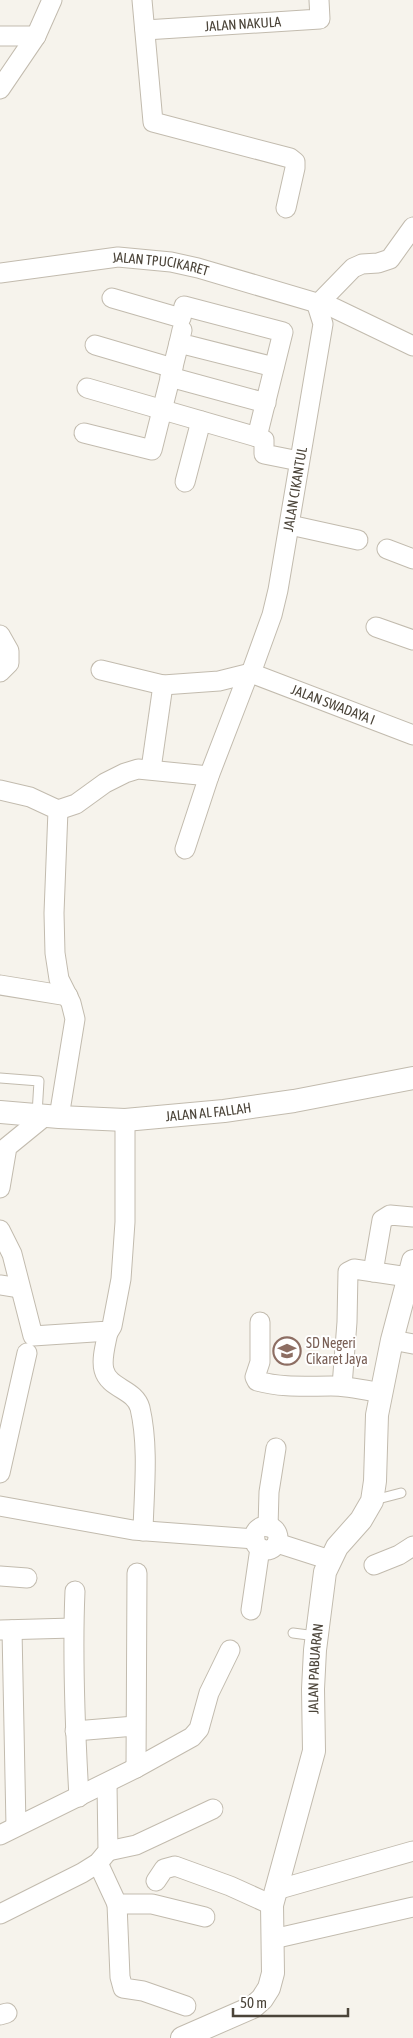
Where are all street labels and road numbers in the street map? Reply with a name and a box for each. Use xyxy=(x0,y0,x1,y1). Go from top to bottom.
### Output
street label: JALAN NAKULA xyxy=(204,13,282,34)
street label: JALAN TPUCIKARET xyxy=(111,249,211,279)
street label: JALAN CIKANTUL xyxy=(280,445,310,533)
street label: JALAN SWADAYA I xyxy=(289,681,377,728)
street label: JALAN AL FALLAH xyxy=(165,1099,252,1124)
street label: JALAN PABUARAN xyxy=(305,1622,326,1714)

